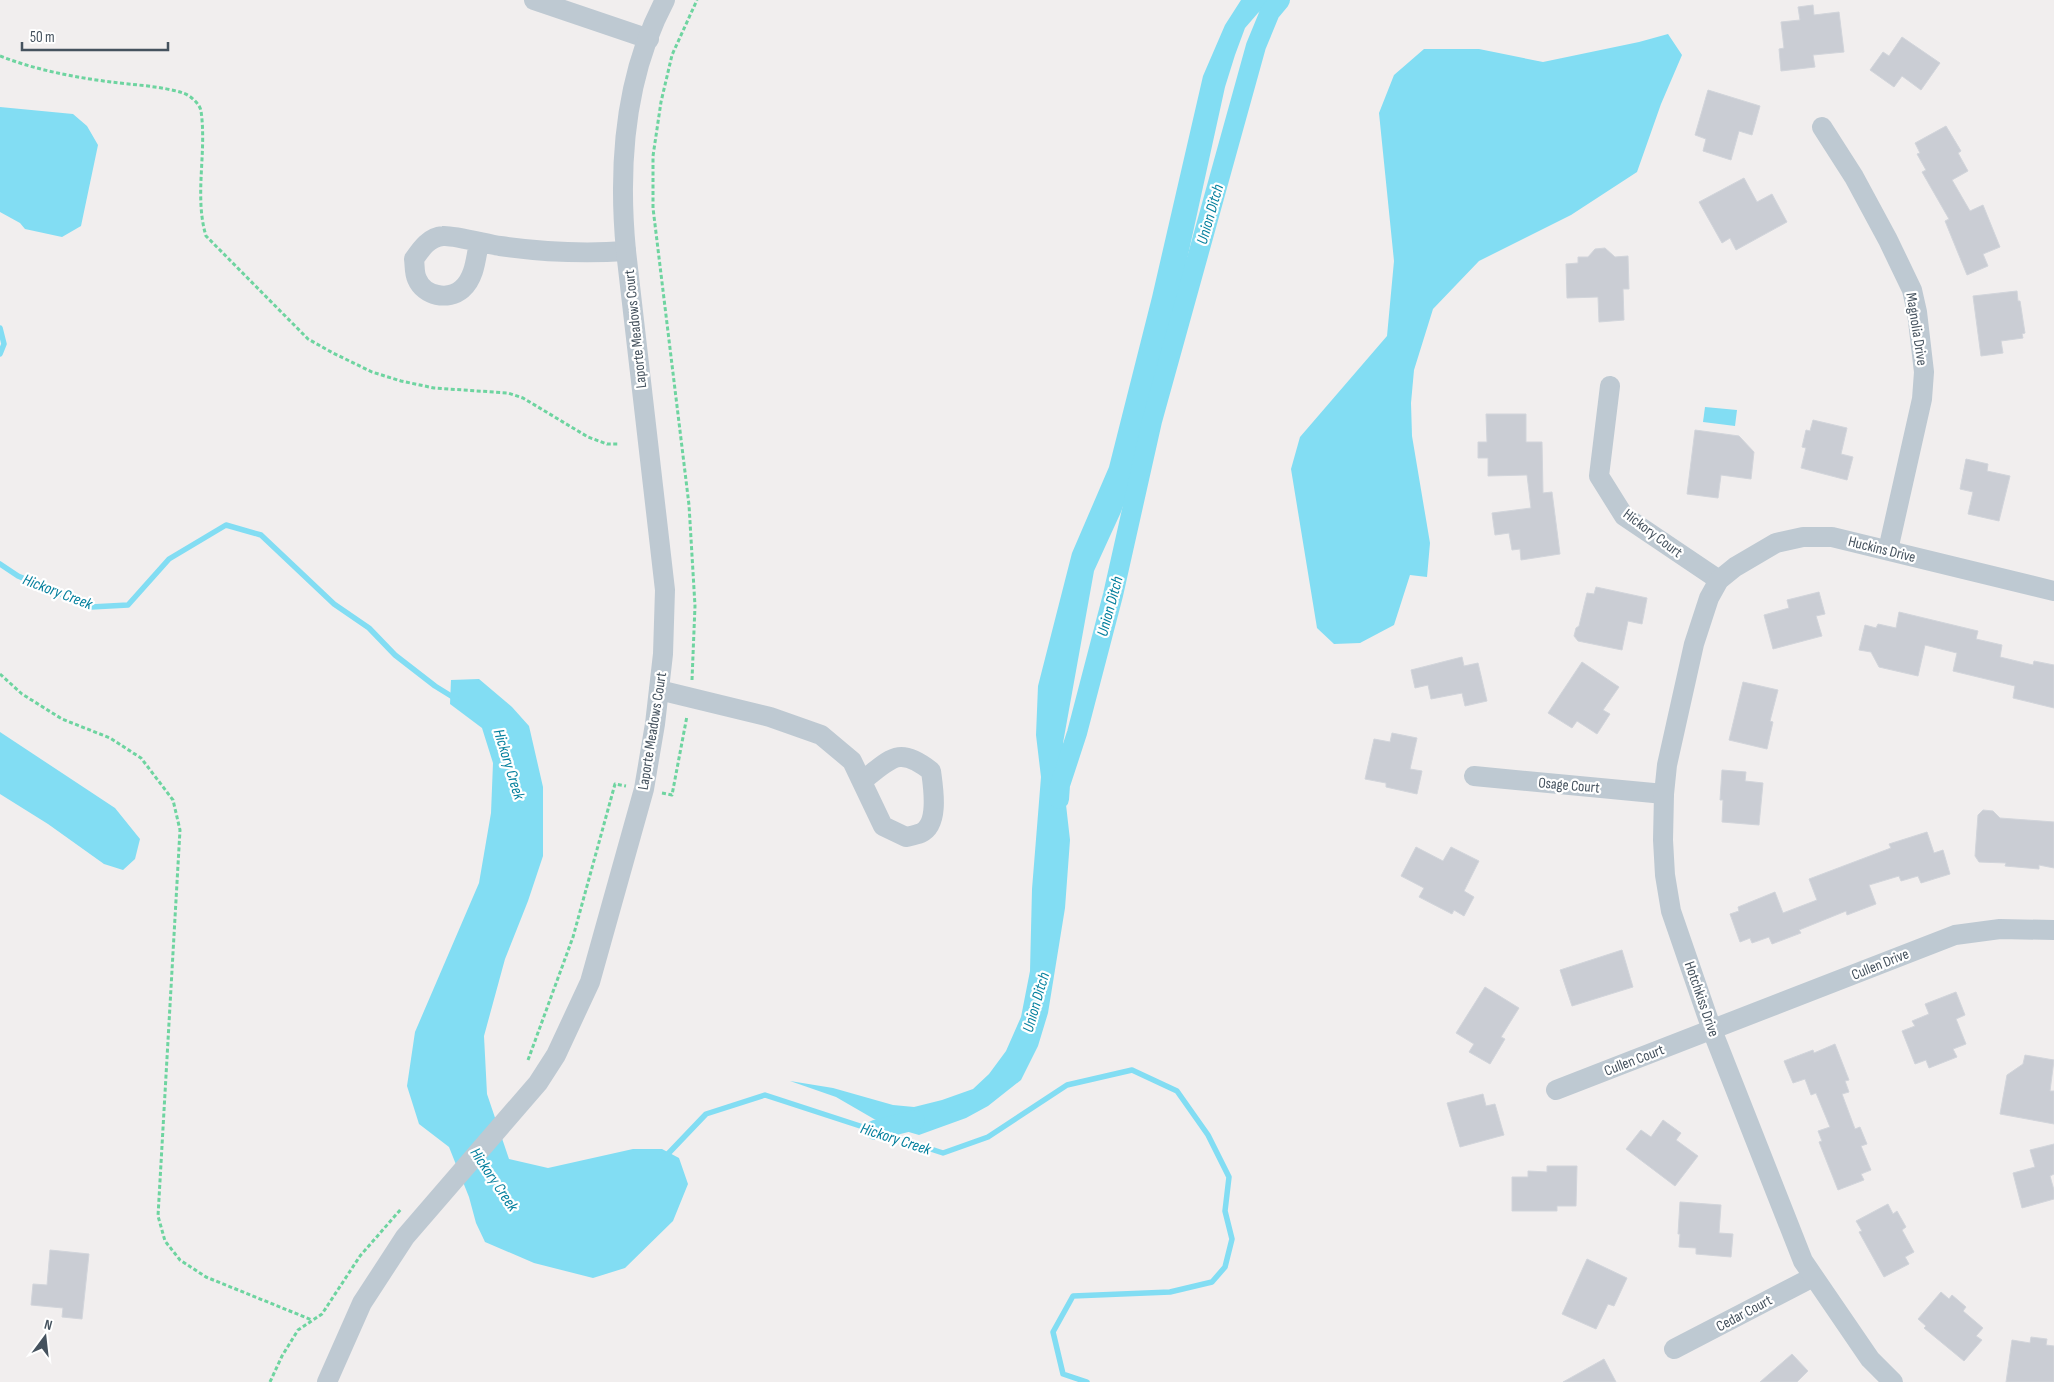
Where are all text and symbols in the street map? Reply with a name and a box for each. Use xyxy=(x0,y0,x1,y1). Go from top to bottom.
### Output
scale bar xyxy=(22,20,169,52)
text: 50 m xyxy=(30,28,55,47)
water label: Union Ditch xyxy=(1193,182,1228,247)
street label: Laporte Meadows Court xyxy=(620,268,651,389)
street label: Magnolia Drive xyxy=(1901,291,1932,367)
street label: Hickory Court xyxy=(1619,505,1686,562)
street label: Huckins Drive xyxy=(1846,532,1918,567)
water label: Hickory Creek xyxy=(20,570,96,615)
water label: Union Ditch xyxy=(1093,574,1128,638)
street label: Laporte Meadows Court xyxy=(634,670,671,791)
water label: Hickory Creek xyxy=(489,727,529,803)
street label: Osage Court xyxy=(1537,773,1601,798)
street label: Cullen Drive xyxy=(1849,944,1912,985)
street label: Hotchkiss Drive xyxy=(1680,959,1723,1039)
water label: Union Ditch xyxy=(1019,970,1054,1035)
street label: Cullen Court xyxy=(1602,1040,1667,1081)
water label: Hickory Creek xyxy=(858,1119,934,1160)
water label: Hickory Creek xyxy=(466,1144,523,1216)
street label: Cedar Court xyxy=(1713,1291,1776,1336)
north arrow xyxy=(20,1312,70,1362)
text: N xyxy=(42,1316,54,1334)

